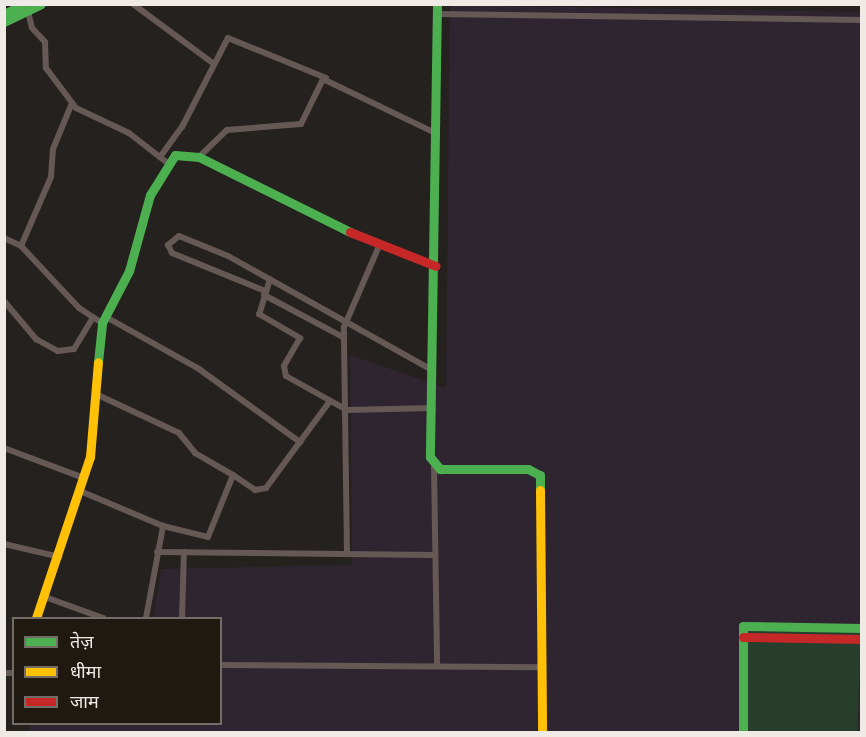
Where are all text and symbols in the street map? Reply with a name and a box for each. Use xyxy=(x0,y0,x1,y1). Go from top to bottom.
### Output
legend xyxy=(12,617,222,725)
text: तेज़ xyxy=(70,629,94,654)
text: धीमा xyxy=(70,659,101,684)
text: जाम xyxy=(70,689,99,714)

